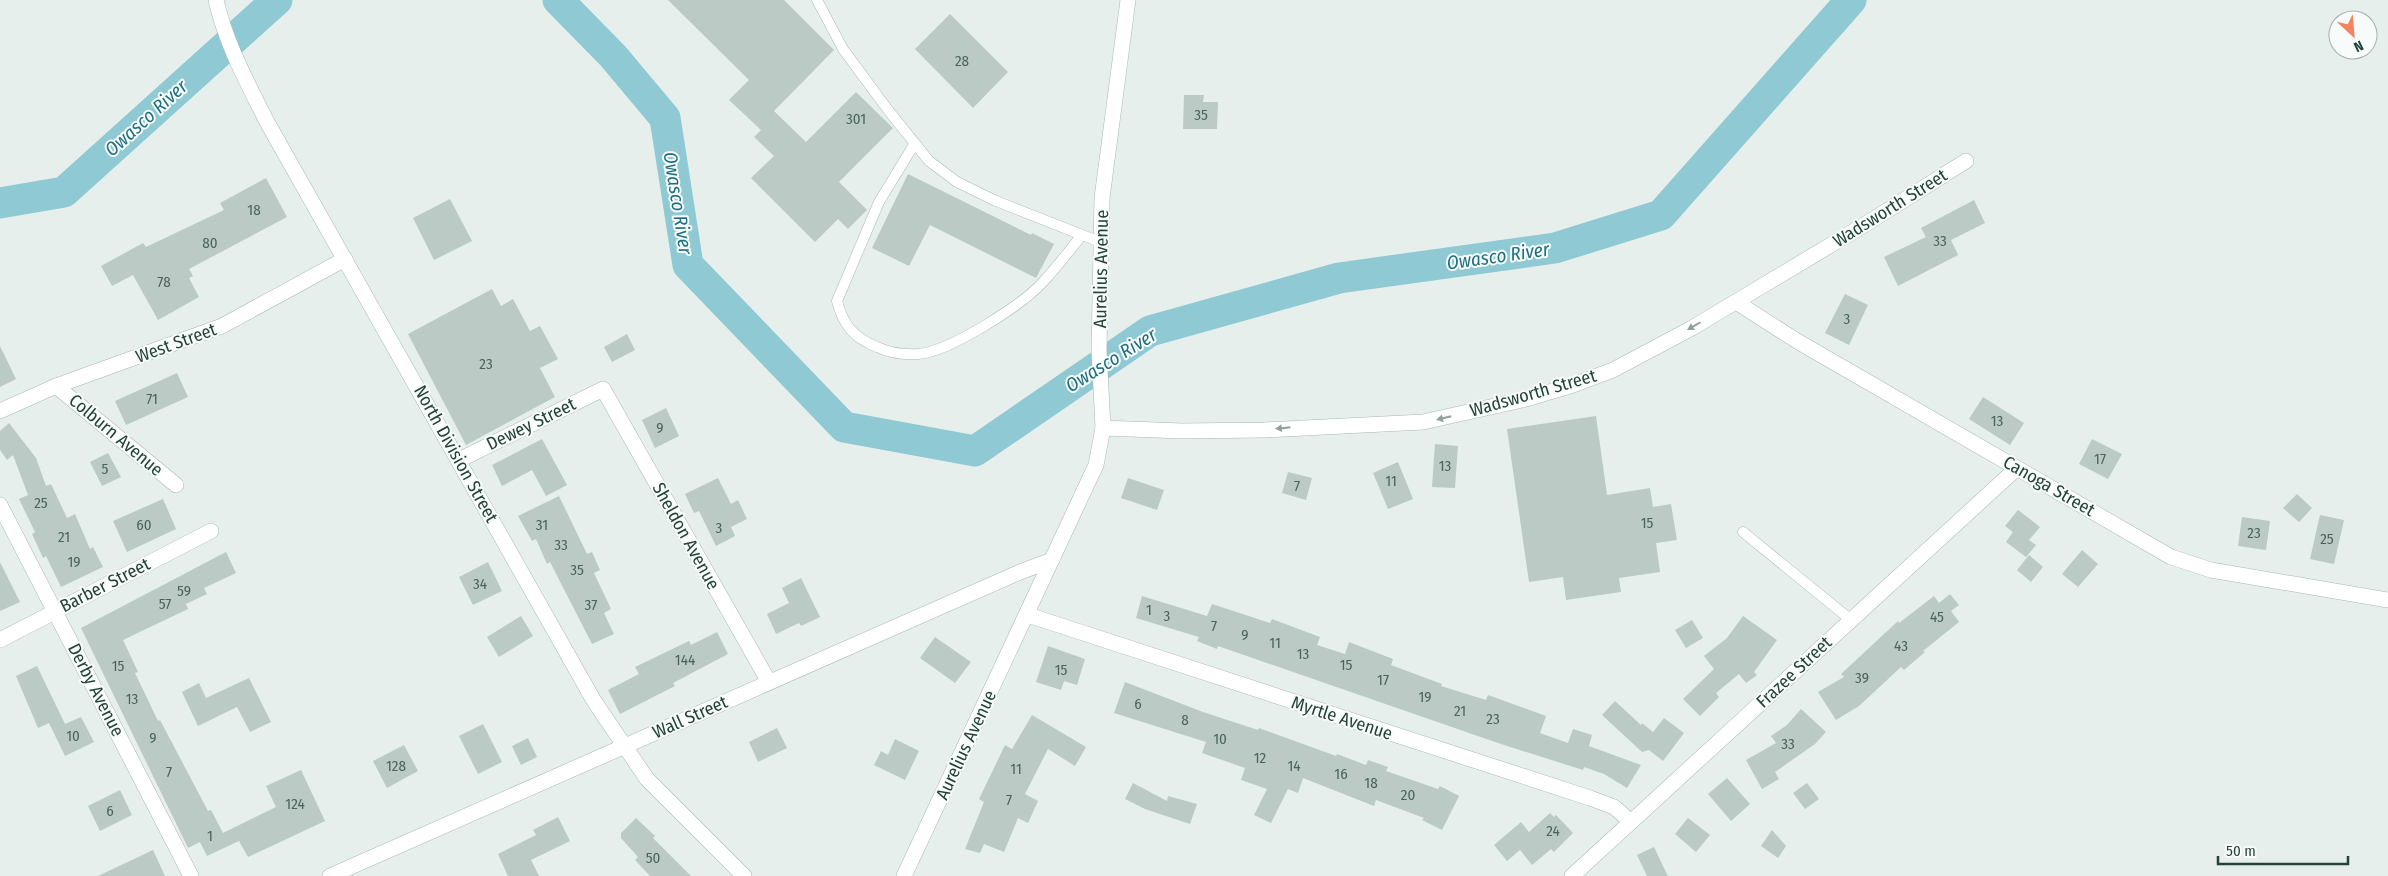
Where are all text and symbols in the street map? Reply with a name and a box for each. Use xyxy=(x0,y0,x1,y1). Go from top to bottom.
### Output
north arrow xyxy=(2328,10,2378,60)
text: N xyxy=(2351,37,2366,56)
house number: 28 xyxy=(955,52,969,70)
water label: Owasco River xyxy=(100,74,193,161)
house number: 35 xyxy=(1194,106,1208,124)
house number: 301 xyxy=(846,110,866,128)
water label: Owasco River xyxy=(659,150,698,257)
street label: Wadsworth Street xyxy=(1829,164,1951,252)
house number: 18 xyxy=(247,201,261,219)
street label: Aurelius Avenue xyxy=(1089,210,1113,328)
house number: 33 xyxy=(1933,232,1947,250)
house number: 80 xyxy=(202,234,218,252)
water label: Owasco River xyxy=(1445,237,1552,275)
house number: 78 xyxy=(157,273,171,291)
house number: 3 xyxy=(1844,310,1851,328)
street label: West Street xyxy=(133,318,219,368)
water label: Owasco River xyxy=(1061,322,1162,397)
one-way arrow xyxy=(1687,322,1701,331)
house number: 23 xyxy=(479,355,493,373)
street label: Wadsworth Street xyxy=(1467,364,1599,422)
street label: North Division Street xyxy=(409,382,503,527)
street label: Colburn Avenue xyxy=(64,389,168,481)
house number: 71 xyxy=(146,390,158,408)
street label: Dewey Street xyxy=(483,393,579,455)
house number: 13 xyxy=(1991,412,2004,430)
one-way arrow xyxy=(1437,414,1452,422)
house number: 9 xyxy=(656,419,664,437)
one-way arrow xyxy=(1274,424,1290,432)
house number: 17 xyxy=(2094,450,2106,468)
street label: Canoga Street xyxy=(1999,451,2099,521)
house number: 13 xyxy=(1439,457,1452,475)
house number: 5 xyxy=(102,460,109,478)
house number: 11 xyxy=(1385,472,1397,490)
house number: 7 xyxy=(1294,477,1300,495)
street label: Sheldon Avenue xyxy=(648,479,724,593)
house number: 25 xyxy=(34,494,48,512)
house number: 15 xyxy=(1641,514,1653,532)
house number: 60 xyxy=(136,516,152,534)
house number: 31 xyxy=(536,516,548,534)
house number: 3 xyxy=(716,519,723,537)
house number: 23 xyxy=(2247,524,2261,542)
house number: 21 xyxy=(58,528,70,546)
house number: 25 xyxy=(2320,530,2334,548)
house number: 33 xyxy=(554,536,568,554)
street label: Barber Street xyxy=(56,553,154,617)
house number: 19 xyxy=(67,553,81,571)
house number: 35 xyxy=(570,561,584,579)
house number: 34 xyxy=(473,575,487,593)
house number: 59 xyxy=(177,582,191,600)
house number: 57 xyxy=(159,595,171,613)
house number: 37 xyxy=(585,596,597,614)
house number: 1 xyxy=(1146,601,1152,619)
house number: 3 xyxy=(1164,607,1171,625)
house number: 45 xyxy=(1930,608,1944,626)
house number: 7 xyxy=(1211,617,1217,635)
house number: 9 xyxy=(1241,626,1249,644)
street label: Frazee Street xyxy=(1752,631,1836,712)
house number: 11 xyxy=(1269,634,1281,652)
house number: 43 xyxy=(1894,637,1908,655)
street label: Derby Avenue xyxy=(63,640,129,740)
house number: 13 xyxy=(1297,645,1310,663)
house number: 144 xyxy=(675,651,695,669)
house number: 15 xyxy=(1340,656,1352,674)
house number: 15 xyxy=(112,657,124,675)
house number: 15 xyxy=(1055,661,1067,679)
house number: 39 xyxy=(1855,669,1869,687)
house number: 17 xyxy=(1377,671,1389,689)
street label: Aurelius Avenue xyxy=(931,687,1001,803)
house number: 19 xyxy=(1418,688,1432,706)
house number: 13 xyxy=(126,690,139,708)
street label: Wall Street xyxy=(649,691,731,743)
street label: Myrtle Avenue xyxy=(1289,691,1395,745)
house number: 6 xyxy=(1134,695,1142,713)
house number: 21 xyxy=(1454,702,1466,720)
house number: 23 xyxy=(1486,710,1500,728)
house number: 8 xyxy=(1181,711,1189,729)
house number: 10 xyxy=(66,727,80,745)
house number: 9 xyxy=(149,729,157,747)
house number: 10 xyxy=(1213,730,1227,748)
house number: 33 xyxy=(1781,735,1795,753)
house number: 12 xyxy=(1254,749,1267,767)
house number: 128 xyxy=(386,757,406,775)
house number: 14 xyxy=(1287,757,1301,775)
house number: 11 xyxy=(1010,760,1022,778)
house number: 7 xyxy=(166,763,172,781)
house number: 16 xyxy=(1334,765,1348,783)
house number: 18 xyxy=(1364,774,1378,792)
house number: 20 xyxy=(1401,786,1415,804)
house number: 7 xyxy=(1006,791,1012,809)
house number: 124 xyxy=(285,795,305,813)
house number: 6 xyxy=(106,802,114,820)
house number: 24 xyxy=(1546,822,1560,840)
house number: 1 xyxy=(207,827,213,845)
scale bar xyxy=(2218,834,2348,866)
text: 50 m xyxy=(2226,842,2256,860)
house number: 50 xyxy=(646,849,660,867)

